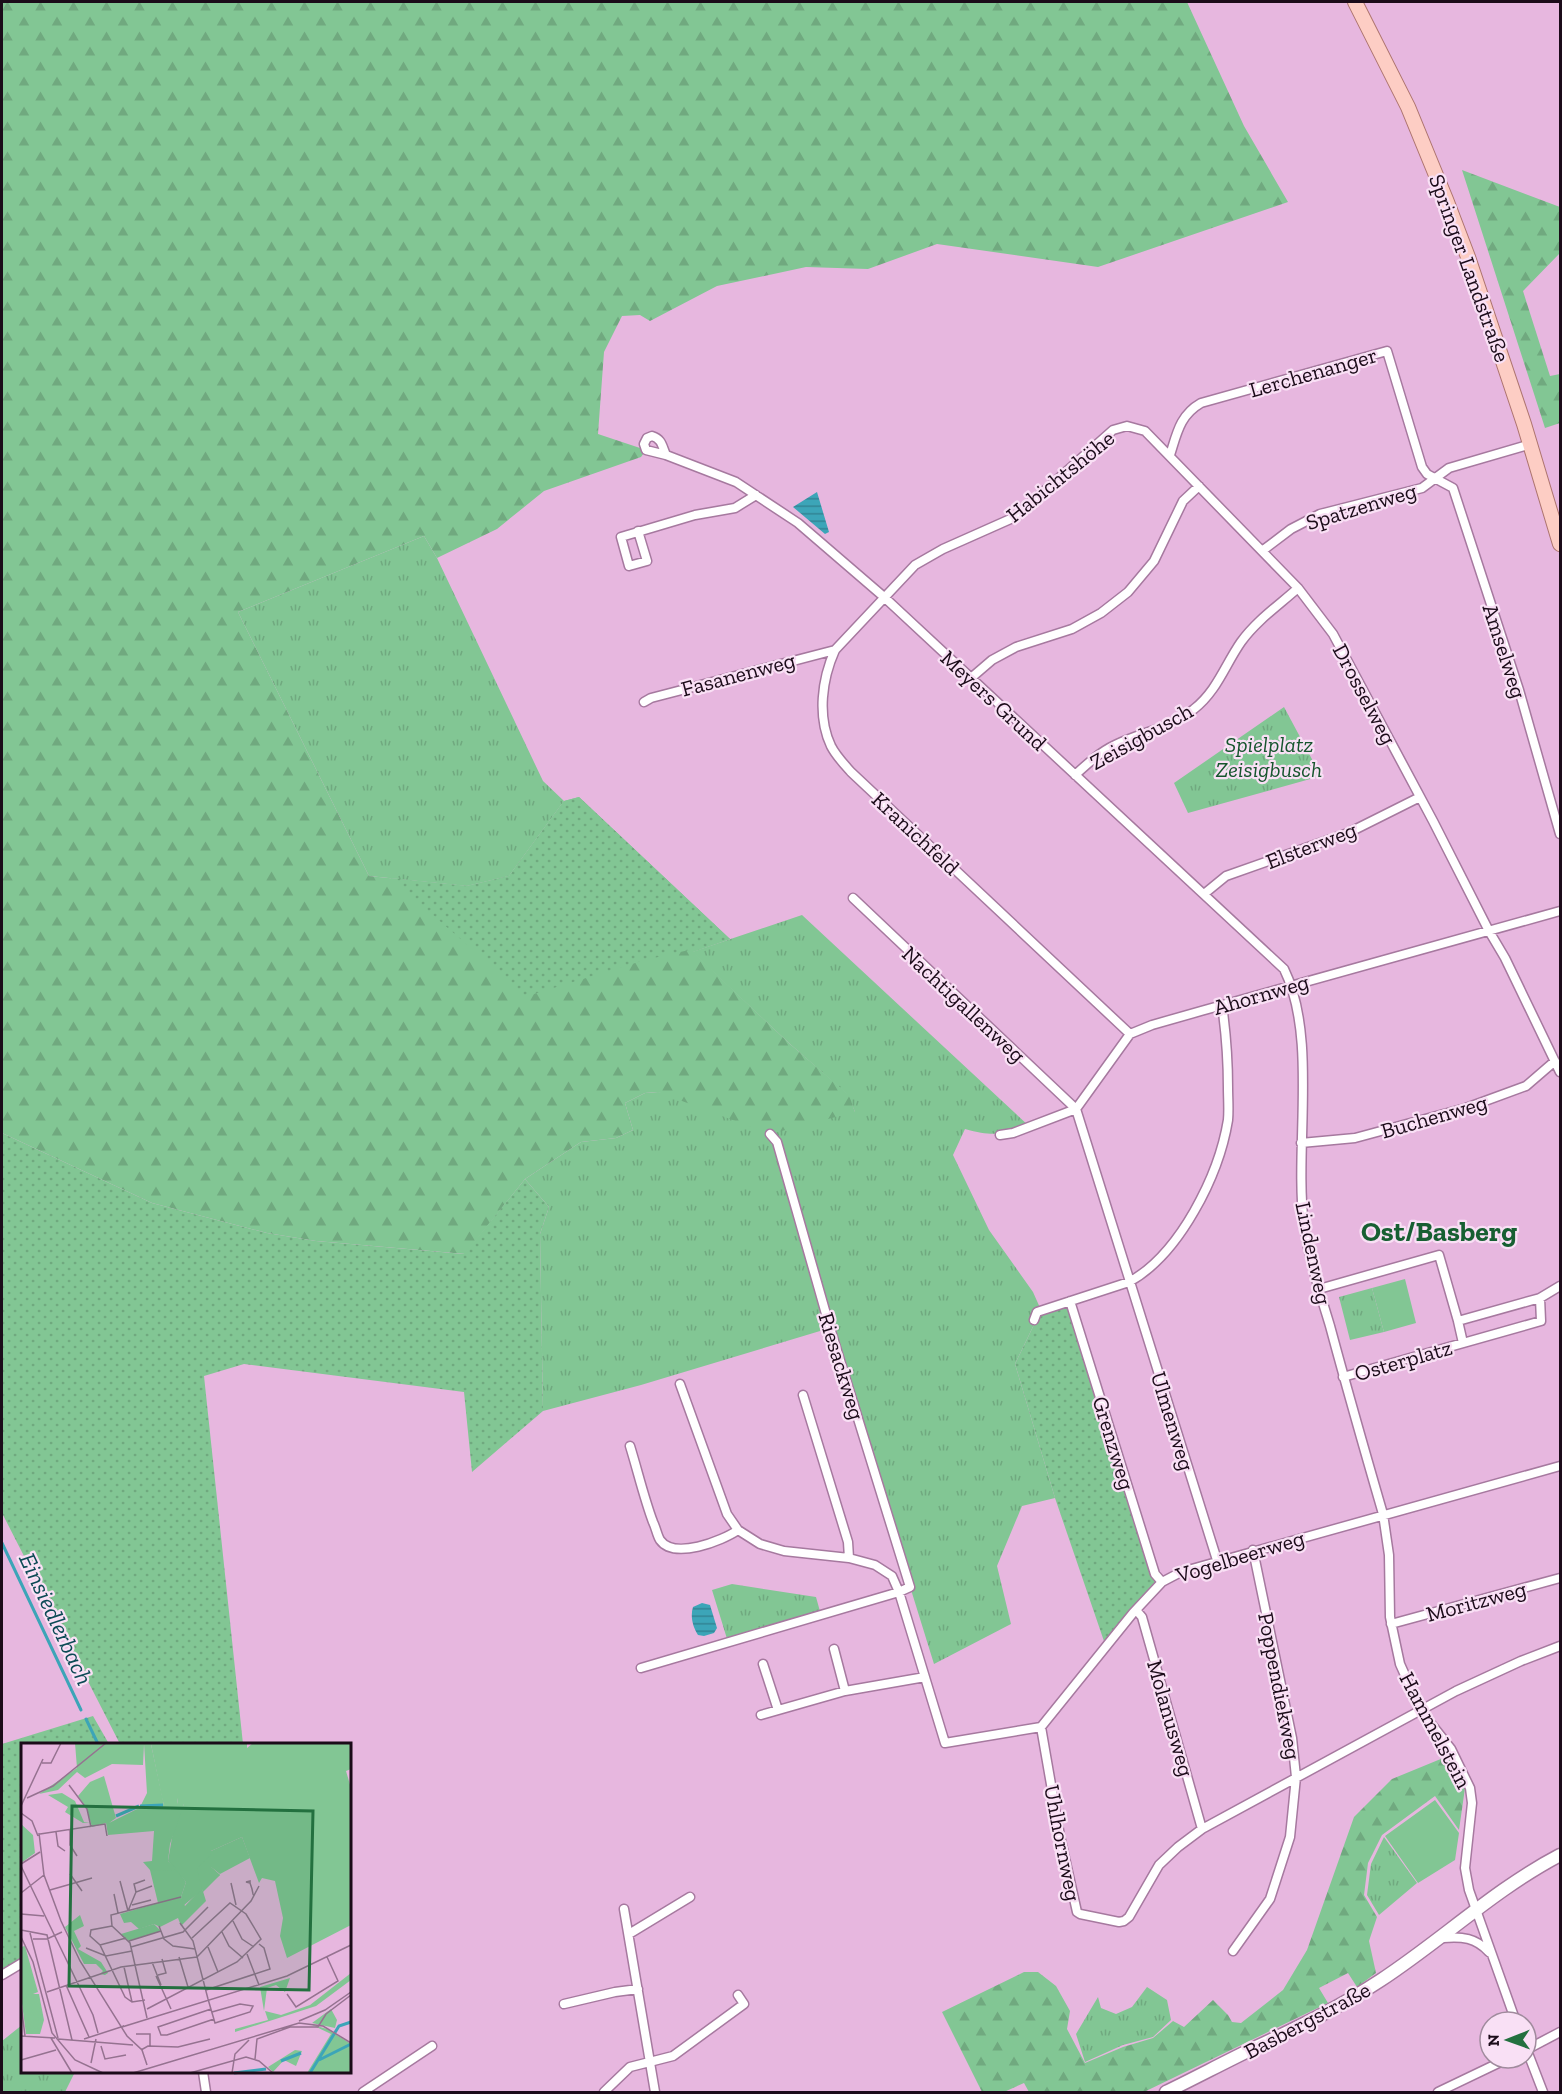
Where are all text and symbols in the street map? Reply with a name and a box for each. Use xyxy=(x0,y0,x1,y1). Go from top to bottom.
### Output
street label: Springer Landstraße xyxy=(1423,171,1516,366)
street label: Lerchenanger xyxy=(1246,341,1380,404)
street label: Habichtshöhe xyxy=(1001,425,1120,528)
street label: Spatzenweg xyxy=(1303,477,1420,536)
street label: Amselweg xyxy=(1477,600,1532,702)
street label: Drosselweg xyxy=(1327,639,1402,749)
street label: Meyers Grund xyxy=(935,644,1052,756)
street label: Fasanenweg xyxy=(678,646,798,703)
street label: Zeisigbusch xyxy=(1085,697,1198,776)
park label: Spielplatz Zeisigbusch xyxy=(1216,731,1322,783)
street label: Kranichfeld xyxy=(866,786,965,881)
street label: Elsterweg xyxy=(1262,816,1360,875)
street label: Nachtigallenweg xyxy=(896,940,1031,1068)
street label: Ahornweg xyxy=(1210,968,1312,1021)
street label: Buchenweg xyxy=(1378,1088,1491,1145)
street label: Lindenweg xyxy=(1289,1199,1338,1307)
district label: Ost/Basberg xyxy=(1361,1215,1517,1248)
street label: Riesackweg xyxy=(812,1309,871,1423)
street label: Osterplatz xyxy=(1351,1334,1455,1387)
street label: Ulmenweg xyxy=(1145,1368,1200,1474)
street label: Grenzweg xyxy=(1087,1393,1141,1493)
street label: Vogelbeerweg xyxy=(1172,1524,1308,1589)
water label: Einsiedlerbach xyxy=(13,1548,100,1690)
street label: Moritzweg xyxy=(1423,1575,1529,1628)
street label: Poppendiekweg xyxy=(1252,1610,1307,1762)
street label: Molanusweg xyxy=(1141,1657,1200,1780)
street label: Hammelstein xyxy=(1394,1667,1478,1793)
inset map xyxy=(21,1743,351,2073)
street label: Uhlhornweg xyxy=(1038,1783,1087,1904)
street label: Basbergstraße xyxy=(1239,1976,1375,2065)
north arrow xyxy=(1478,2010,1538,2070)
text: N xyxy=(1484,2034,1503,2047)

